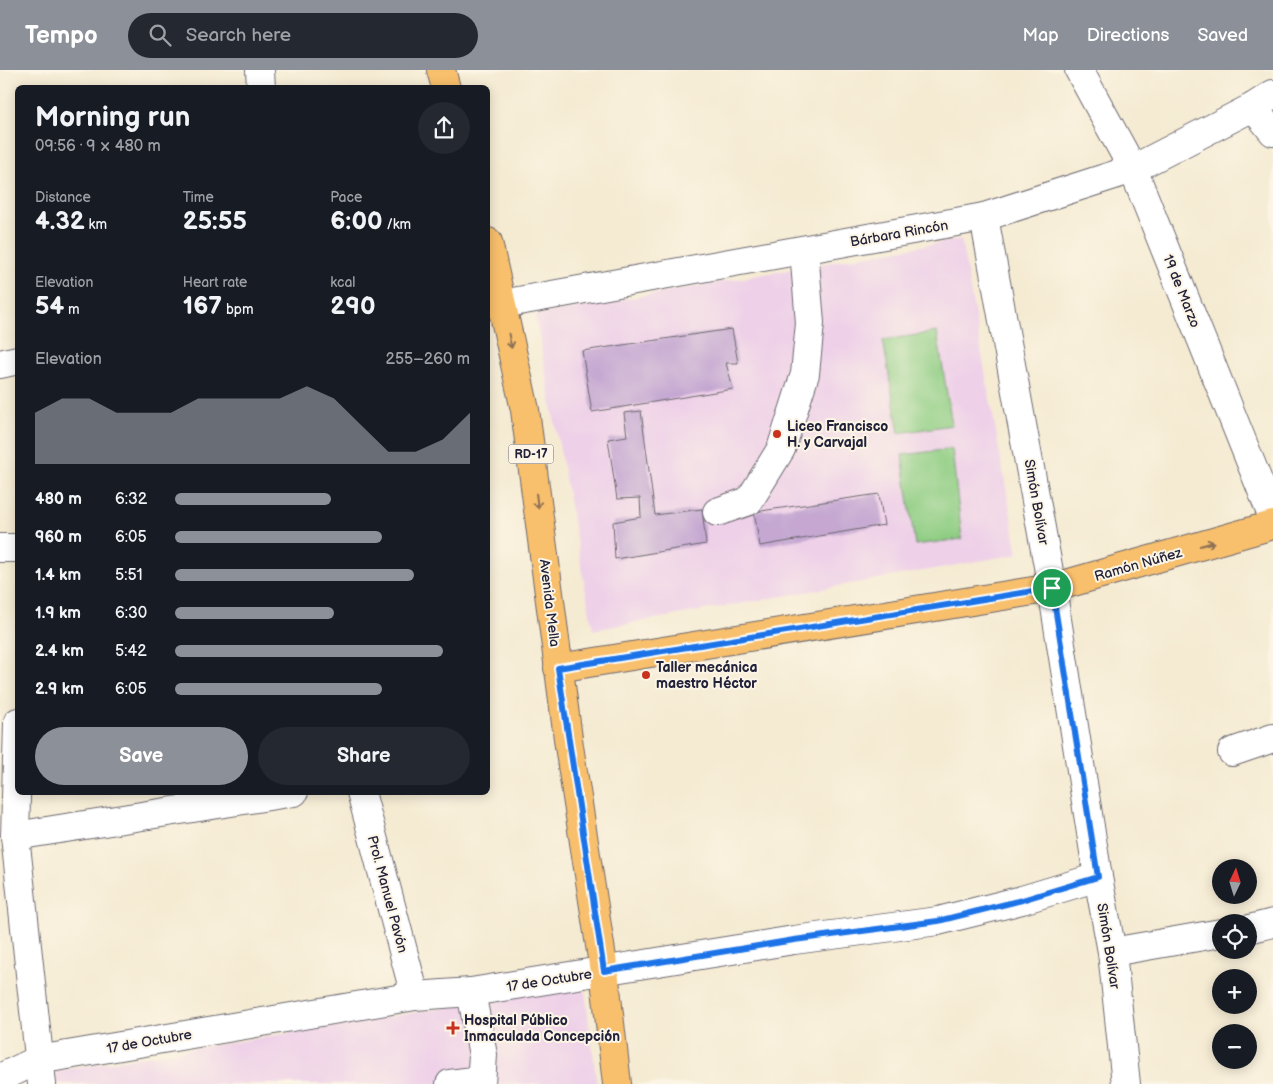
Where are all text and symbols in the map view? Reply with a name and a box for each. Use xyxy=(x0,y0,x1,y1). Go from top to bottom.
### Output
search box xyxy=(128,13,478,58)
text: Tempo xyxy=(25,21,98,50)
icon: search xyxy=(146,21,174,49)
text: Search here xyxy=(186,24,291,47)
text: Map xyxy=(1023,25,1059,46)
text: Directions xyxy=(1087,25,1169,46)
text: Saved xyxy=(1197,25,1248,46)
text: Morning run xyxy=(35,101,190,134)
button: share xyxy=(418,102,470,154)
text: 09:56 · 9 × 480 m xyxy=(35,137,161,156)
text: Distance xyxy=(35,189,91,206)
text: Time xyxy=(183,189,214,206)
text: Pace xyxy=(330,189,362,206)
text: 4.32 xyxy=(35,206,85,237)
text: 25:55 xyxy=(183,206,247,237)
text: 6:00 xyxy=(330,206,383,237)
text: km xyxy=(85,216,107,233)
text: /km xyxy=(383,216,411,233)
street label: Bárbara Rincón xyxy=(849,216,950,250)
street label: 19 de Marzo xyxy=(1159,252,1204,330)
text: Elevation xyxy=(35,274,93,291)
text: Heart rate xyxy=(183,274,247,291)
text: kcal xyxy=(330,274,355,291)
text: 54 xyxy=(35,291,64,322)
text: 167 xyxy=(183,291,222,322)
text: 290 xyxy=(330,291,376,322)
text: m xyxy=(64,301,80,318)
text: bpm xyxy=(222,301,254,318)
one-way arrow xyxy=(506,333,516,349)
text: Elevation xyxy=(35,350,102,369)
text: 255–260 m xyxy=(386,350,470,369)
place label: Liceo Francisco H. y Carvajal xyxy=(787,418,888,451)
marker: Liceo Francisco H. y Carvajal xyxy=(771,428,783,440)
road number: RD-17 xyxy=(508,444,554,464)
street label: Simón Bolívar xyxy=(1021,458,1053,547)
text: 480 m xyxy=(35,490,82,509)
text: 6:32 xyxy=(115,490,147,509)
one-way arrow xyxy=(532,493,542,509)
text: 960 m xyxy=(35,528,82,547)
text: 6:05 xyxy=(115,528,147,547)
one-way arrow xyxy=(1198,539,1214,549)
street label: Ramón Núñez xyxy=(1092,544,1184,585)
street label: Avenida Mella xyxy=(536,558,563,648)
text: 1.4 km xyxy=(35,566,81,585)
text: 5:51 xyxy=(115,566,143,585)
pin xyxy=(1031,567,1073,609)
icon: arrive xyxy=(1038,574,1066,602)
text: 1.9 km xyxy=(35,604,81,623)
text: 6:30 xyxy=(115,604,147,623)
text: 2.4 km xyxy=(35,642,84,661)
text: 5:42 xyxy=(115,642,147,661)
place label: Taller mecánica maestro Héctor xyxy=(656,659,758,692)
marker: Taller mecánica maestro Héctor xyxy=(640,669,652,681)
text: 2.9 km xyxy=(35,680,84,699)
text: 6:05 xyxy=(115,680,147,699)
button: Save xyxy=(35,727,248,785)
button: Share xyxy=(258,727,470,785)
street label: Prol. Manuel Pavón xyxy=(364,834,411,955)
north arrow xyxy=(1212,859,1258,904)
map controls xyxy=(1212,859,1257,1069)
street label: Simón Bolívar xyxy=(1093,902,1124,991)
button: locate xyxy=(1212,914,1257,959)
street label: 17 de Octubre xyxy=(505,965,593,996)
button: + xyxy=(1212,969,1257,1014)
place label: Hospital Público Inmaculada Concepción xyxy=(464,1012,620,1045)
marker: Hospital Público Inmaculada Concepción xyxy=(446,1021,460,1035)
button: − xyxy=(1212,1024,1257,1069)
street label: 17 de Octubre xyxy=(105,1026,193,1057)

